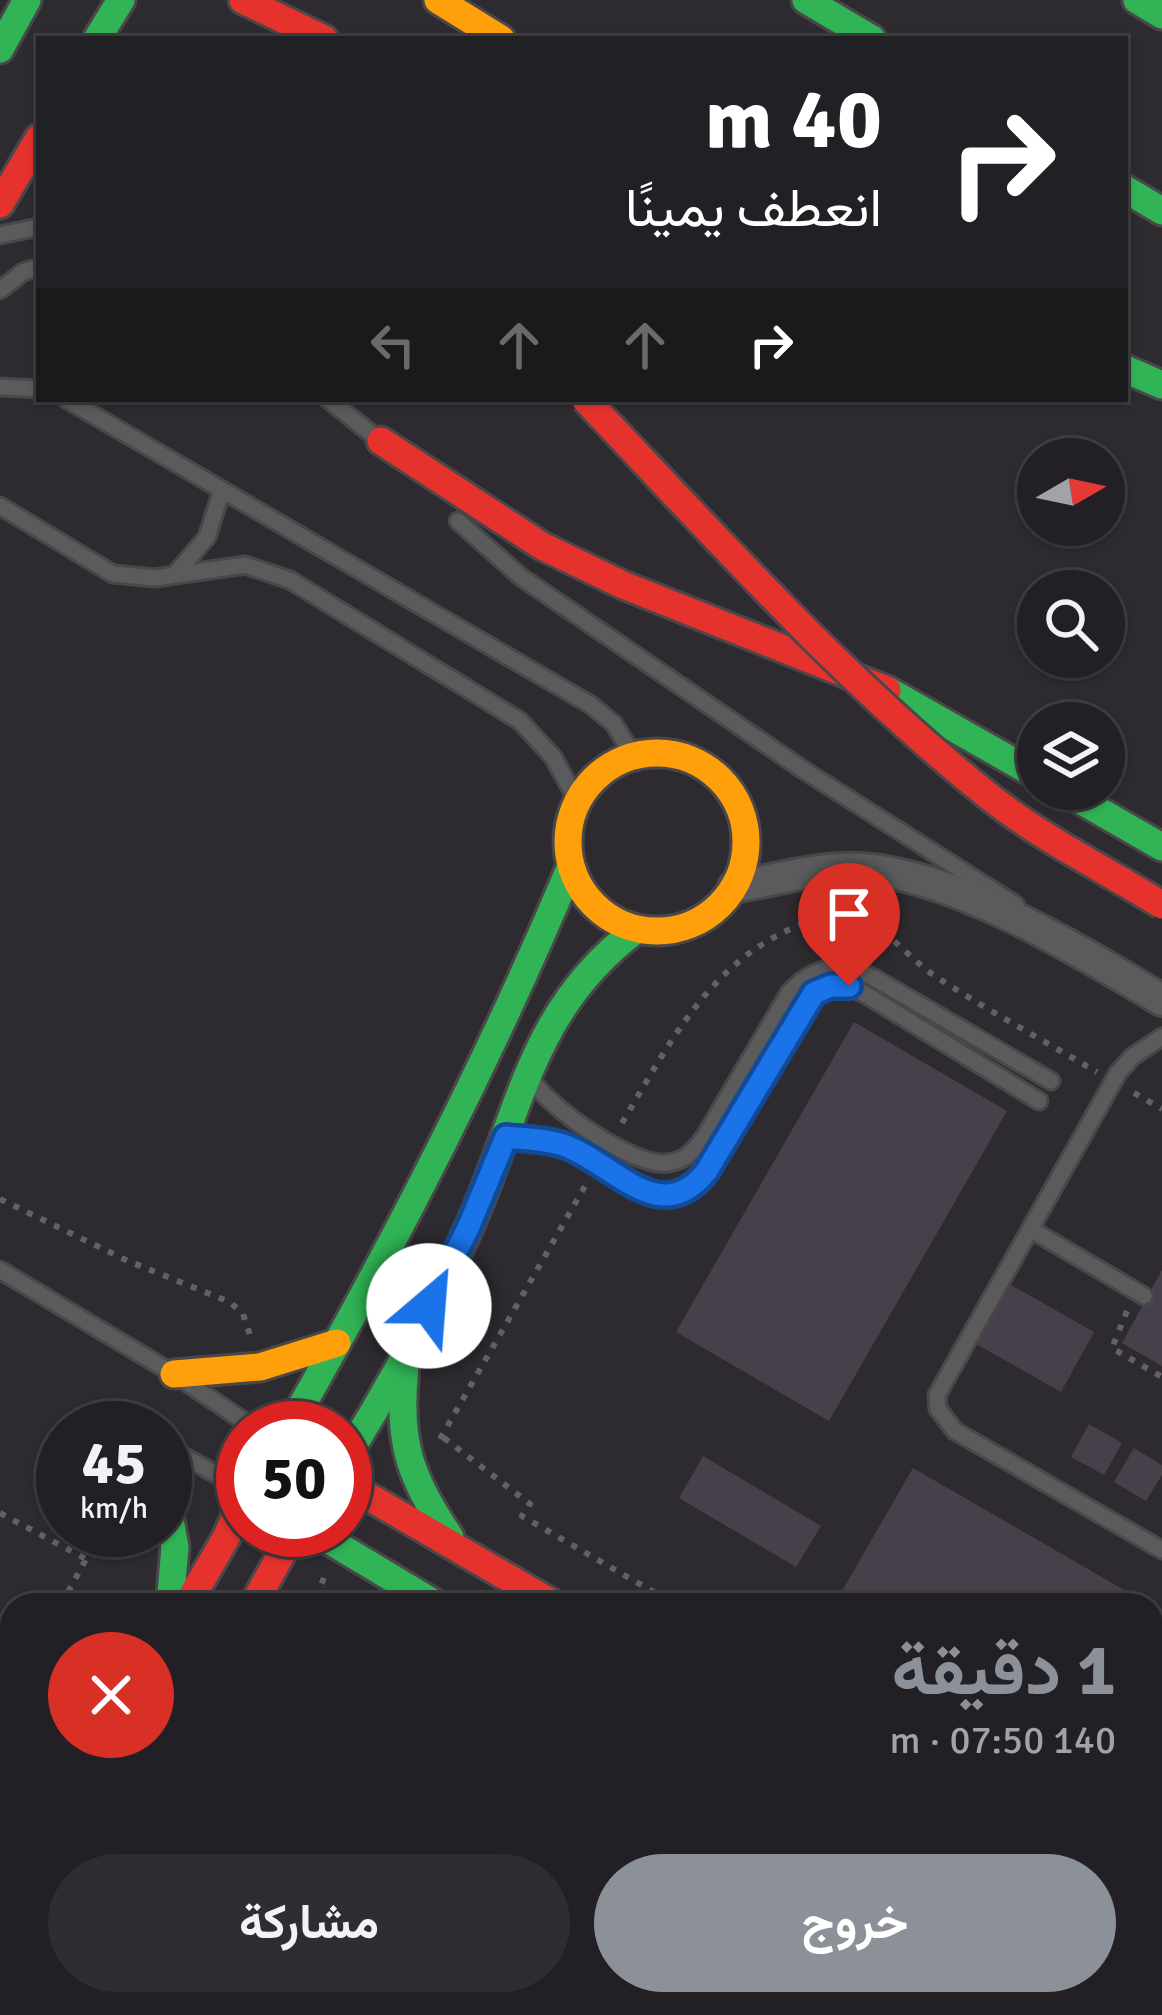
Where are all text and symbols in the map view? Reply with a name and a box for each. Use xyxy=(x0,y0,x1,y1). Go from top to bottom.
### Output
text: 40 m xyxy=(705,68,882,172)
icon: right xyxy=(924,84,1080,240)
text: انعطف يمينًا xyxy=(625,175,882,242)
icon: left xyxy=(360,312,426,378)
icon: ahead xyxy=(486,312,552,378)
icon: ahead xyxy=(612,312,678,378)
icon: right xyxy=(738,312,804,378)
north arrow xyxy=(1017,438,1125,546)
map controls xyxy=(1017,438,1125,810)
button: search xyxy=(1017,570,1125,678)
button: layers xyxy=(1017,702,1125,810)
pin xyxy=(798,863,900,986)
icon: arrive xyxy=(816,881,882,947)
position arrow xyxy=(366,1243,492,1369)
speed limit sign: 50 xyxy=(216,1401,372,1557)
text: 45 xyxy=(82,1427,146,1501)
text: km/h xyxy=(80,1490,148,1527)
text: 1 دقيقة xyxy=(891,1626,1116,1715)
button: close xyxy=(48,1632,174,1758)
text: 140 m · 07:50 xyxy=(889,1716,1116,1764)
button: مشاركة xyxy=(48,1854,570,1992)
button: خروج xyxy=(594,1854,1116,1992)

